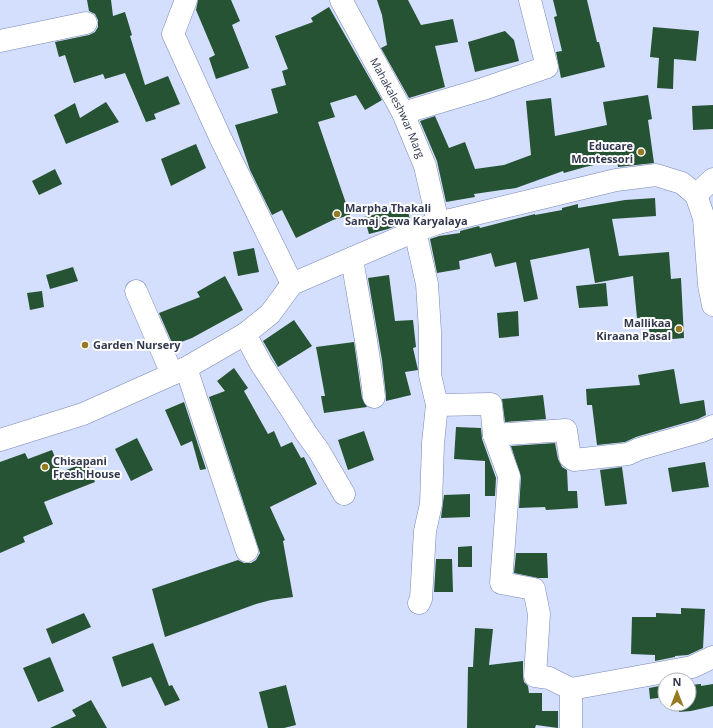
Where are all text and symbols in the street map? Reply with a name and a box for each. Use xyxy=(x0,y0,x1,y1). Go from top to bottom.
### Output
street label: Mahakaleshwar Marg xyxy=(367,55,429,160)
place label: Educare Montessori xyxy=(571,138,633,166)
marker: Educare Montessori xyxy=(636,147,646,157)
place label: Marpha Thakali Samaj Sewa Karyalaya xyxy=(345,200,468,228)
marker: Marpha Thakali Samaj Sewa Karyalaya xyxy=(332,209,342,219)
place label: Mallikaa Kiraana Pasal xyxy=(596,315,671,343)
marker: Mallikaa Kiraana Pasal xyxy=(674,324,684,334)
place label: Garden Nursery xyxy=(93,337,181,352)
marker: Garden Nursery xyxy=(80,340,90,350)
place label: Chisapani Fresh House xyxy=(53,453,121,481)
marker: Chisapani Fresh House xyxy=(40,462,50,472)
north arrow xyxy=(657,672,697,712)
text: N xyxy=(673,674,681,689)

